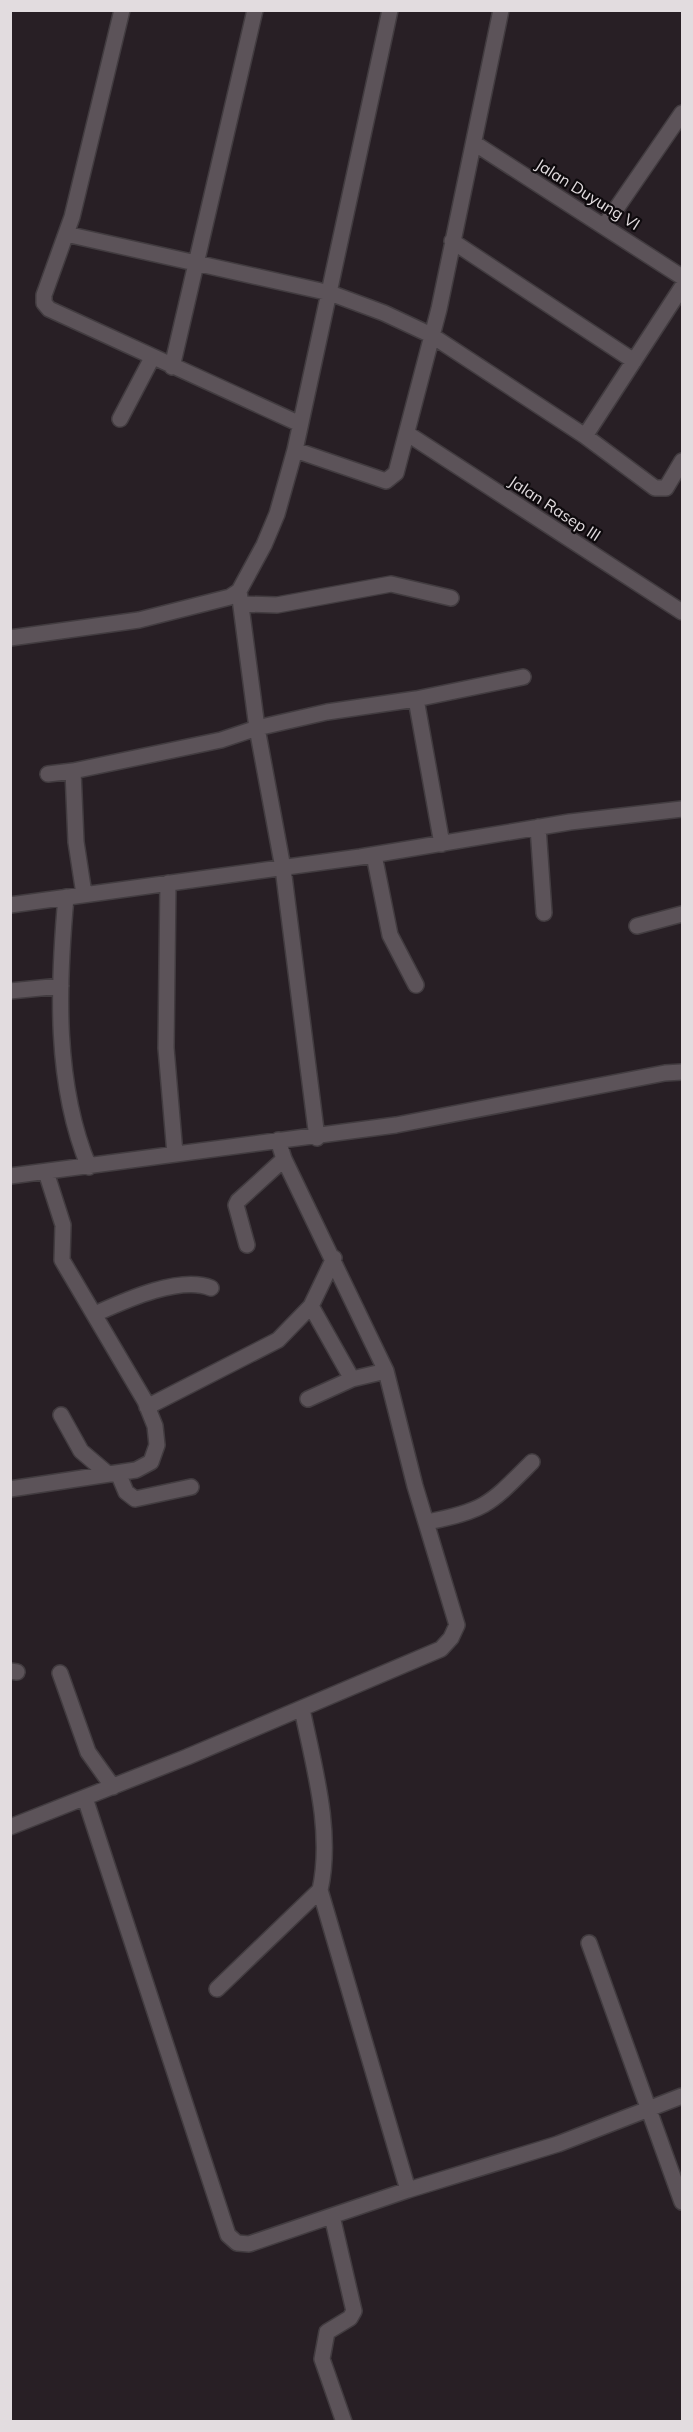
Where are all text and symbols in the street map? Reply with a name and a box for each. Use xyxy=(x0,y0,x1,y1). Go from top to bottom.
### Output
street label: Jalan Duyung VI xyxy=(532,154,644,234)
street label: Jalan Rasep III xyxy=(505,471,605,545)

